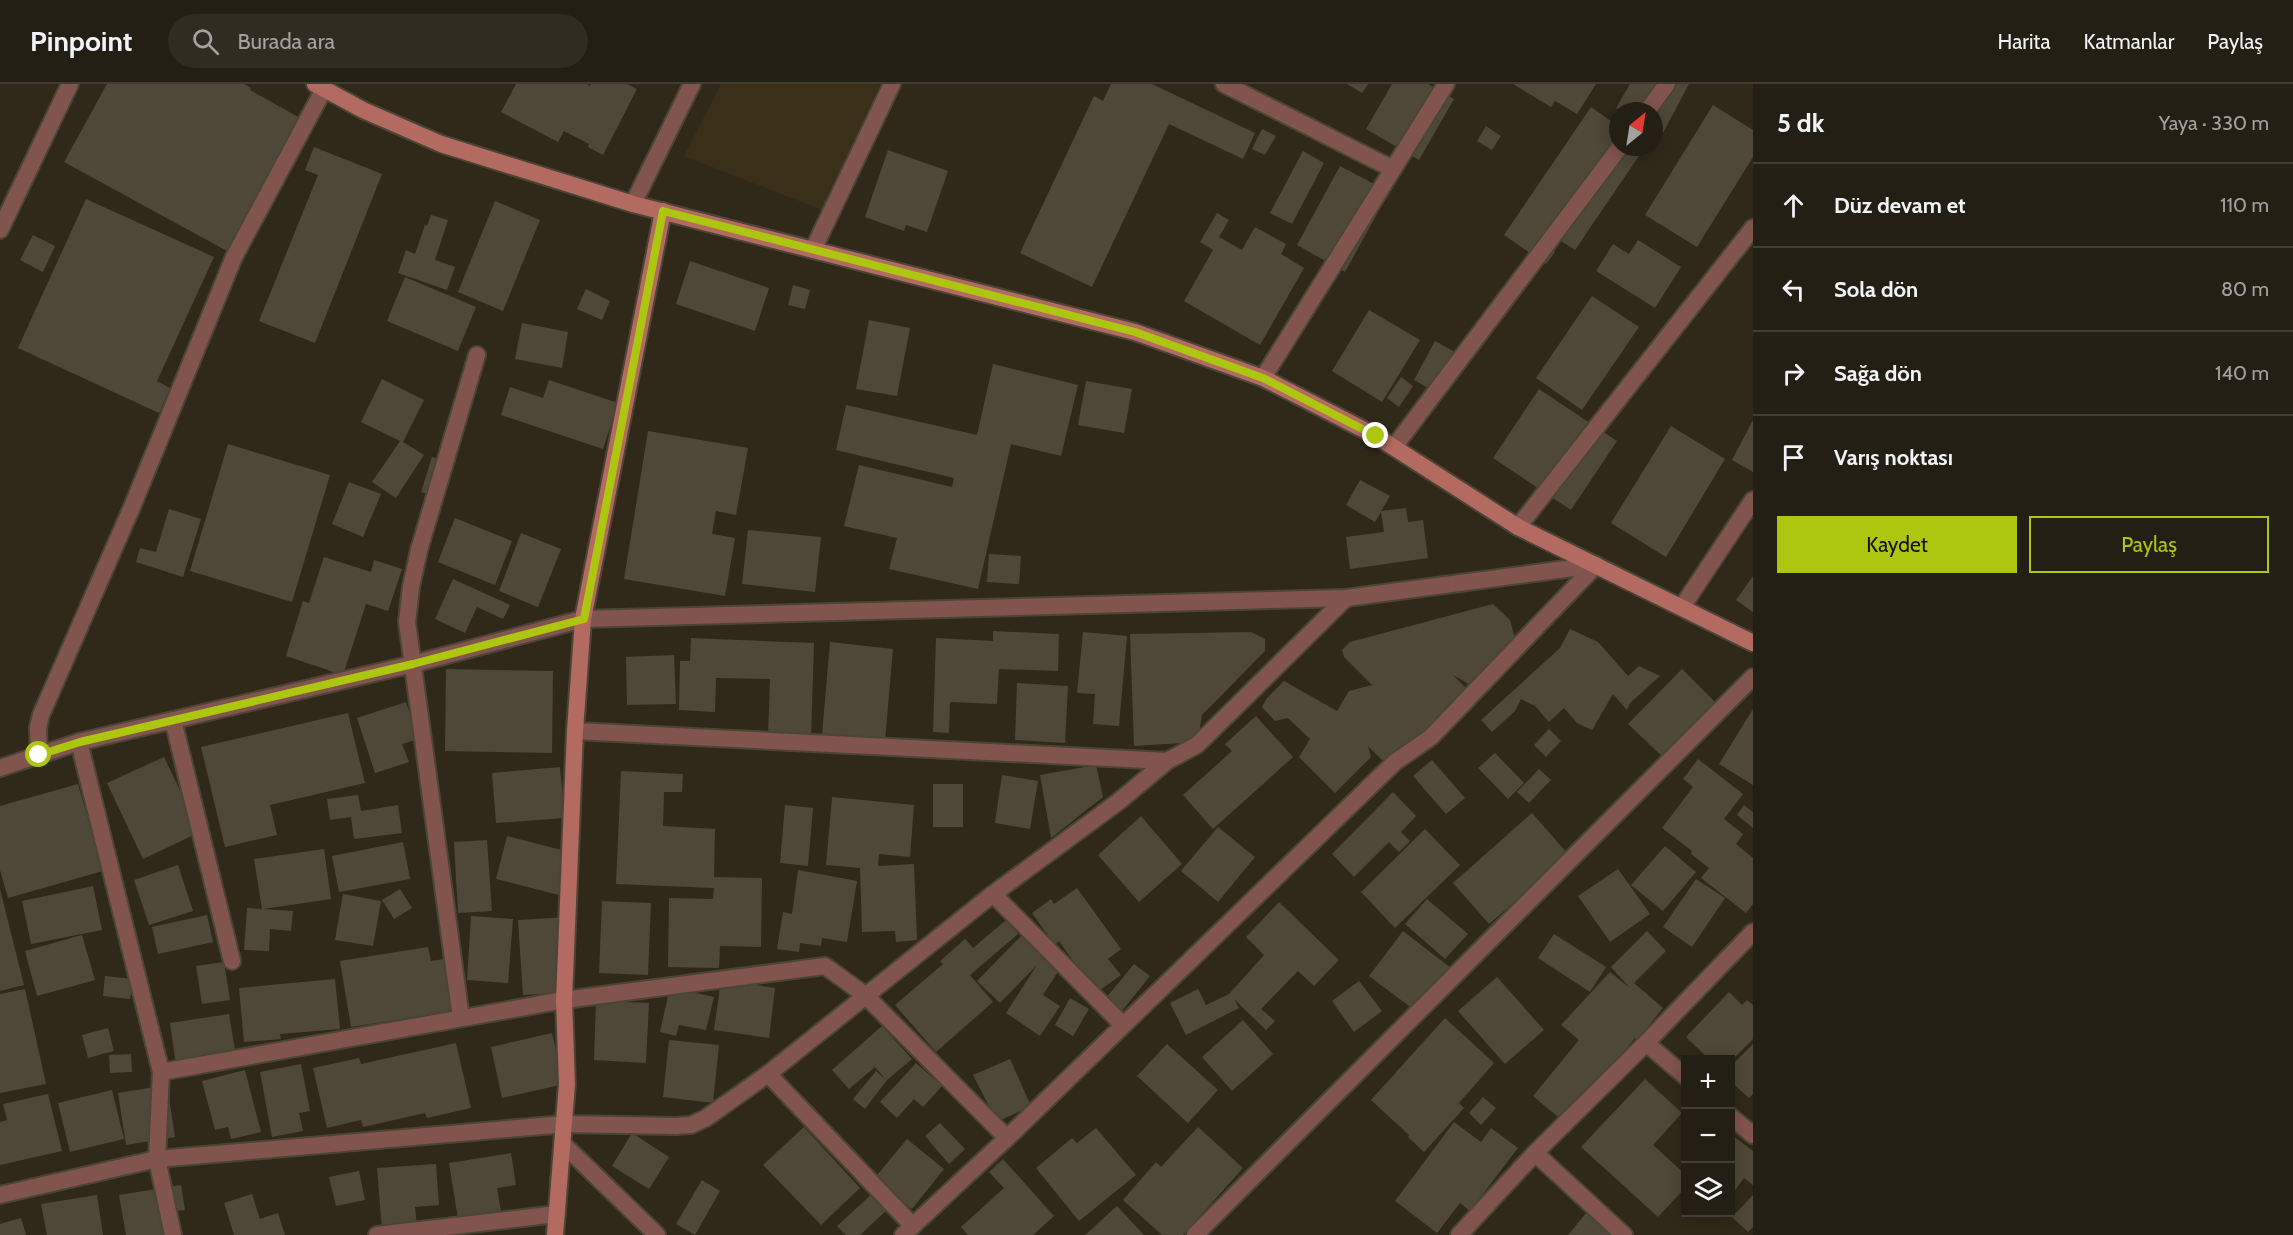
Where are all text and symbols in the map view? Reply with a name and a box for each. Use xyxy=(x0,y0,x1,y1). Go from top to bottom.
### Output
search box xyxy=(168,14,588,68)
text: Pinpoint xyxy=(30,24,132,58)
icon: search xyxy=(189,25,222,58)
text: Burada ara xyxy=(237,28,335,55)
text: Harita xyxy=(1998,29,2051,54)
text: Katmanlar xyxy=(2084,29,2174,54)
text: Paylaş xyxy=(2207,29,2263,54)
north arrow xyxy=(1609,102,1663,156)
text: 5 dk xyxy=(1777,107,1824,139)
text: Yaya · 330 m xyxy=(2159,111,2269,135)
icon: ahead xyxy=(1777,189,1810,222)
text: Düz devam et xyxy=(1834,192,1966,219)
text: 110 m xyxy=(2220,193,2269,217)
icon: left xyxy=(1777,273,1810,306)
text: Sola dön xyxy=(1834,276,1918,303)
text: 80 m xyxy=(2221,277,2269,301)
icon: right xyxy=(1777,357,1810,390)
text: Sağa dön xyxy=(1834,360,1922,387)
text: 140 m xyxy=(2215,361,2269,385)
route end xyxy=(1362,422,1388,448)
icon: arrive xyxy=(1777,441,1810,474)
text: Varış noktası xyxy=(1834,444,1953,471)
button: Kaydet xyxy=(1777,516,2017,573)
button: Paylaş xyxy=(2029,516,2269,573)
route start xyxy=(25,741,51,767)
map controls xyxy=(1681,1055,1735,1217)
button: + xyxy=(1681,1055,1735,1109)
button: − xyxy=(1681,1109,1735,1163)
button: layers xyxy=(1681,1163,1735,1217)

